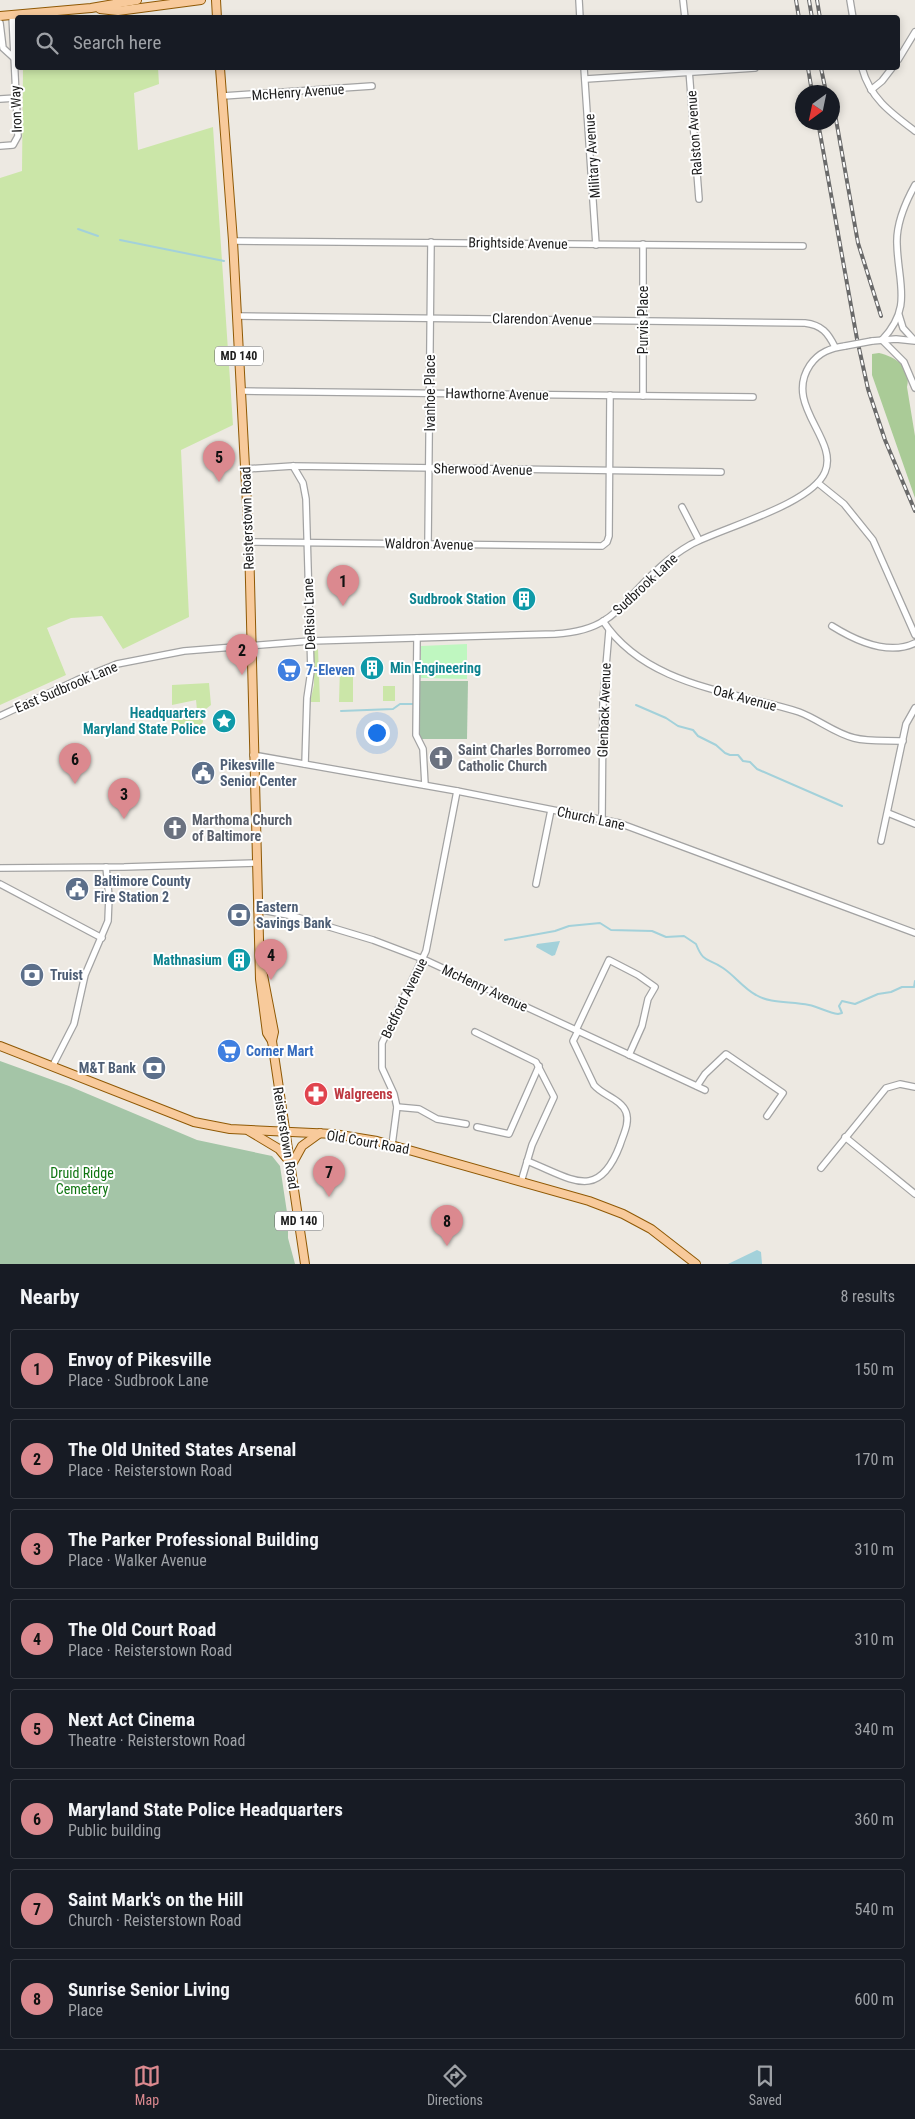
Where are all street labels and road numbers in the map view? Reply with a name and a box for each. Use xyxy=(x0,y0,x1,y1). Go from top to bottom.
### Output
street label: McHenry Avenue xyxy=(251,81,345,103)
street label: Iron Way xyxy=(7,85,25,133)
street label: Ralston Avenue xyxy=(683,90,705,176)
street label: Military Avenue xyxy=(581,113,603,199)
street label: Brightside Avenue xyxy=(468,234,568,252)
street label: Purvis Place xyxy=(635,285,651,354)
street label: Clarendon Avenue xyxy=(492,310,592,328)
road number: MD 140 xyxy=(215,346,263,366)
street label: Ivanhoe Place xyxy=(422,354,438,432)
street label: Hawthorne Avenue xyxy=(445,385,549,403)
street label: Sherwood Avenue xyxy=(434,460,533,478)
street label: Reisterstown Road xyxy=(237,466,257,570)
street label: Waldron Avenue xyxy=(384,535,474,553)
street label: Sudbrook Lane xyxy=(609,550,681,618)
street label: DeRisio Lane xyxy=(300,577,318,650)
street label: East Sudbrook Lane xyxy=(12,658,120,716)
street label: Glenback Avenue xyxy=(594,662,614,758)
street label: Oak Avenue xyxy=(712,682,779,714)
street label: Church Lane xyxy=(556,803,627,833)
street label: Bedford Avenue xyxy=(378,955,430,1041)
street label: McHenry Avenue xyxy=(440,961,531,1015)
street label: Reisterstown Road xyxy=(270,1086,302,1190)
street label: Old Court Road xyxy=(325,1127,411,1157)
road number: MD 140 xyxy=(275,1212,323,1230)

